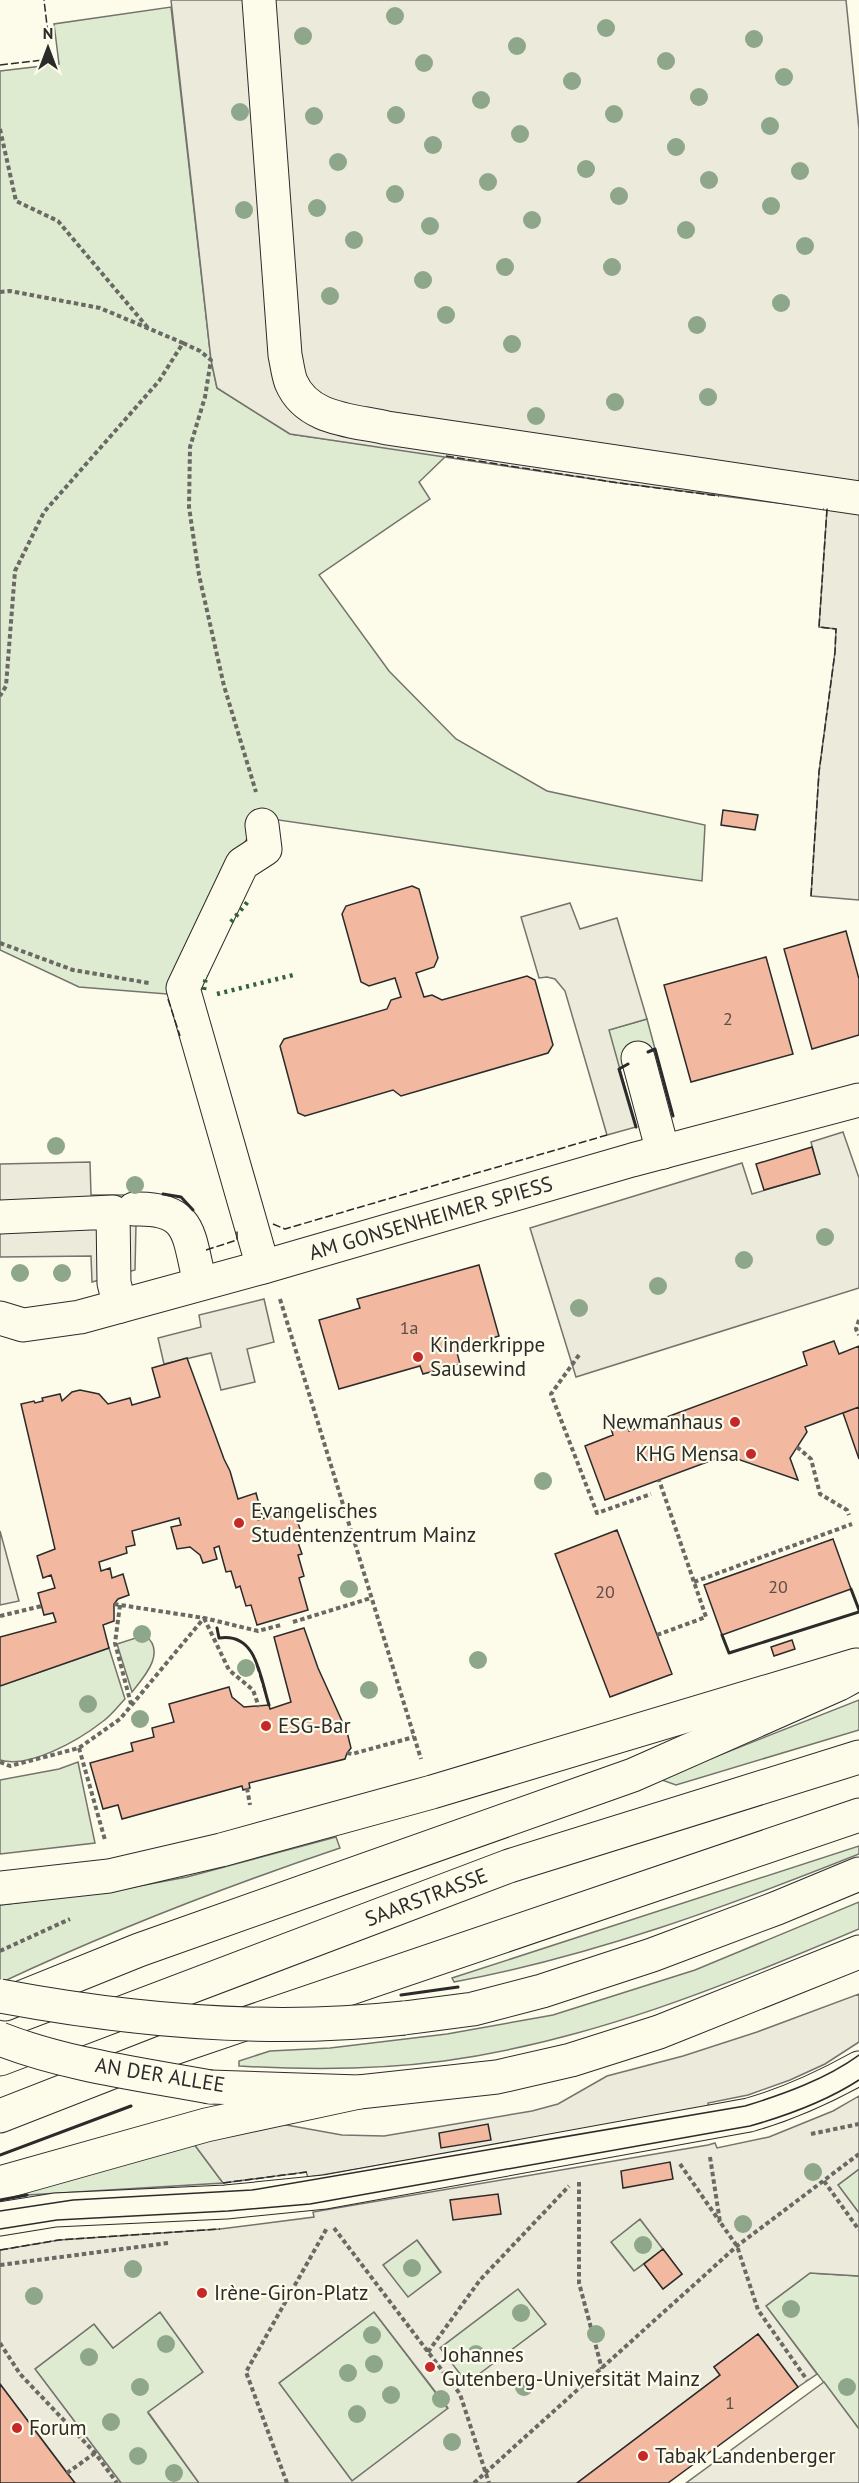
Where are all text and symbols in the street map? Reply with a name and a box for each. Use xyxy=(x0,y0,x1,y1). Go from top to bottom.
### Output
north arrow xyxy=(18,18,78,78)
text: N xyxy=(43,23,53,43)
house number: 2 xyxy=(723,1007,733,1030)
street label: AM GONSENHEIMER SPIESS xyxy=(306,1170,556,1266)
house number: 1a xyxy=(400,1316,418,1339)
place label: Kinderkrippe Sausewind xyxy=(430,1331,545,1382)
marker: Kinderkrippe Sausewind xyxy=(411,1350,425,1364)
place label: Newmanhaus xyxy=(602,1408,723,1435)
marker: Newmanhaus xyxy=(728,1415,742,1429)
place label: KHG Mensa xyxy=(636,1440,739,1467)
marker: KHG Mensa xyxy=(744,1447,758,1461)
place label: Evangelisches Studentenzentrum Mainz xyxy=(251,1497,476,1548)
marker: Evangelisches Studentenzentrum Mainz xyxy=(232,1516,246,1530)
house number: 20 xyxy=(768,1575,788,1598)
house number: 20 xyxy=(595,1580,615,1603)
place label: ESG-Bar xyxy=(278,1712,351,1739)
marker: ESG-Bar xyxy=(259,1719,273,1733)
street label: SAARSTRASSE xyxy=(361,1861,491,1932)
street label: AN DER ALLEE xyxy=(93,2051,227,2098)
place label: Irène-Giron-Platz xyxy=(214,2279,368,2306)
marker: Irène-Giron-Platz xyxy=(195,2286,209,2300)
place label: Johannes Gutenberg-Universität Mainz xyxy=(441,2341,700,2392)
marker: Johannes Gutenberg-Universität Mainz xyxy=(423,2360,437,2374)
house number: 1 xyxy=(725,2391,735,2414)
place label: Forum xyxy=(29,2414,87,2441)
marker: Forum xyxy=(10,2421,24,2435)
place label: Tabak Landenberger xyxy=(655,2442,836,2469)
marker: Tabak Landenberger xyxy=(636,2449,650,2463)

